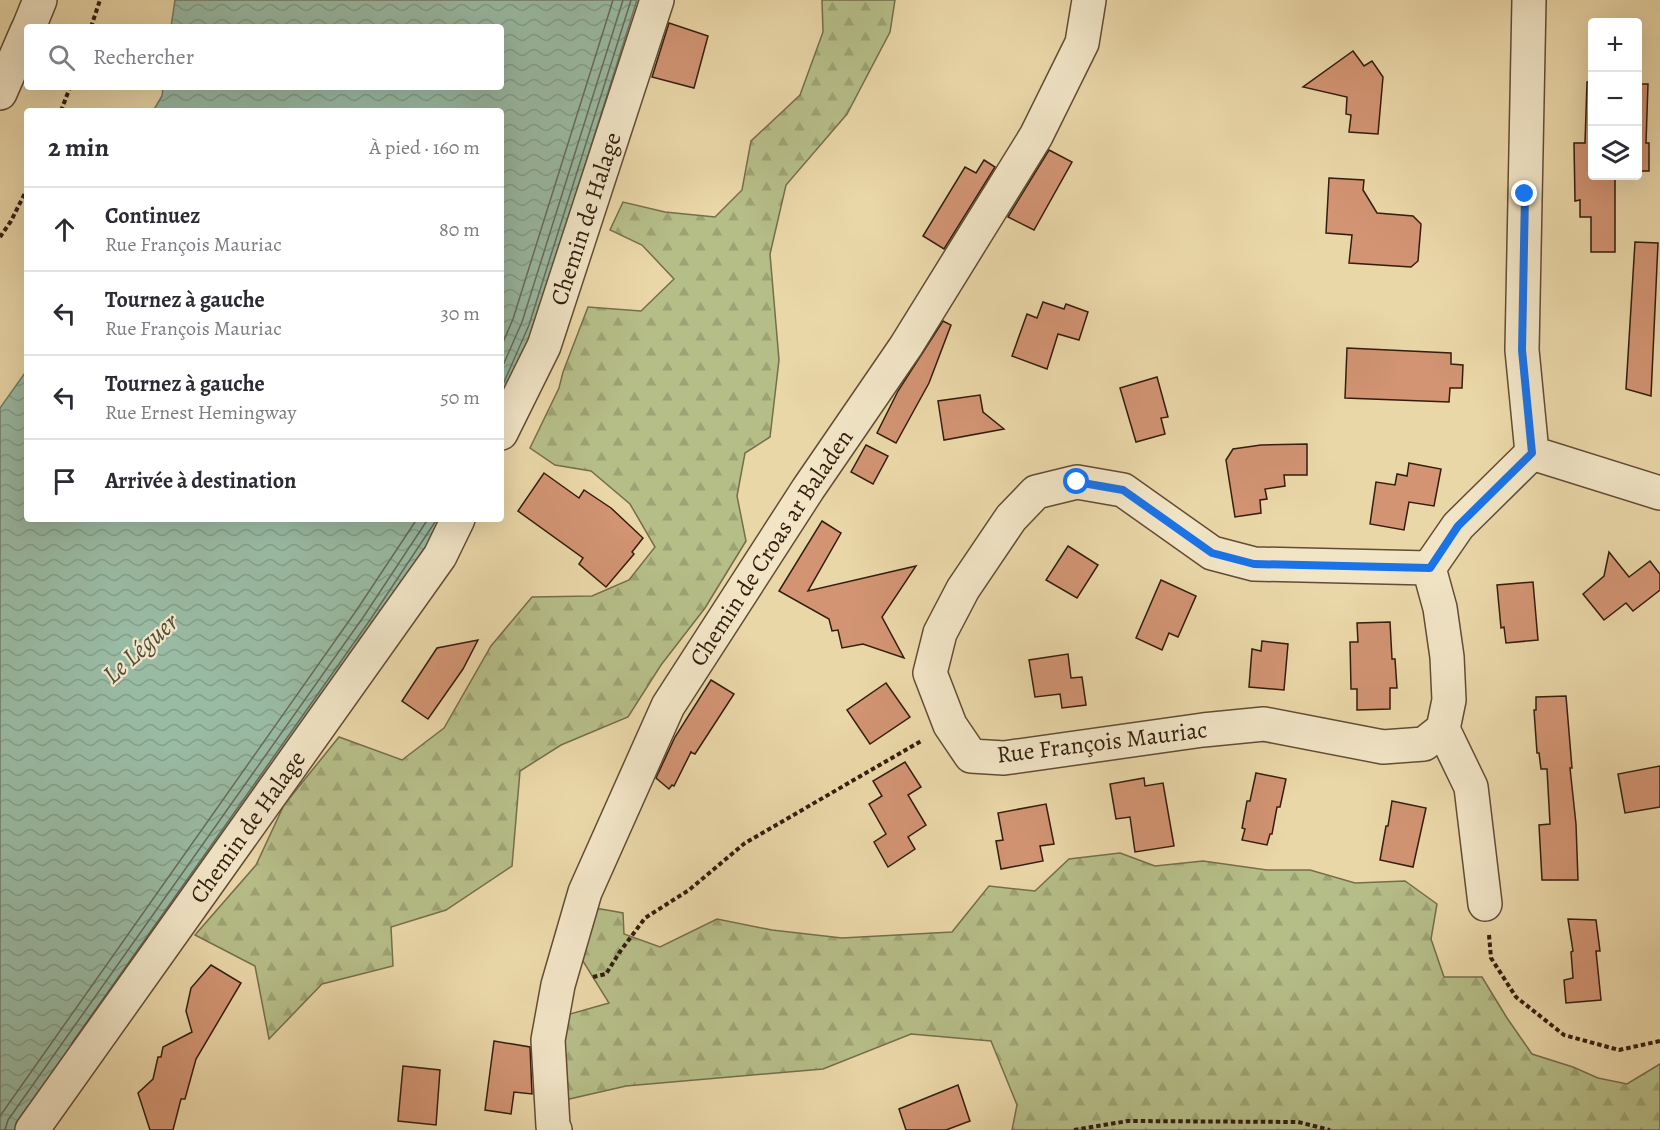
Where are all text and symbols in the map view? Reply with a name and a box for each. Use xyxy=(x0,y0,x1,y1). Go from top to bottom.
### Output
map controls xyxy=(1588,18,1642,180)
button: + xyxy=(1588,18,1642,72)
search box xyxy=(24,24,504,90)
icon: search xyxy=(45,41,78,74)
text: Rechercher xyxy=(93,42,194,72)
button: − xyxy=(1588,72,1642,126)
button: layers xyxy=(1588,126,1642,180)
street label: Chemin de Halage xyxy=(542,128,629,309)
text: 2 min xyxy=(48,130,109,165)
text: À pied · 160 m xyxy=(369,134,480,161)
route end xyxy=(1511,180,1537,206)
text: Continuez xyxy=(105,201,200,231)
icon: ahead xyxy=(48,213,81,246)
text: 80 m xyxy=(439,216,480,243)
text: Rue François Mauriac xyxy=(105,231,282,258)
text: Tournez à gauche xyxy=(105,285,265,315)
icon: left xyxy=(48,297,81,330)
text: 30 m xyxy=(440,300,480,327)
text: Rue François Mauriac xyxy=(105,315,282,342)
text: Tournez à gauche xyxy=(105,369,265,399)
icon: left xyxy=(48,381,81,414)
text: 50 m xyxy=(440,384,480,411)
text: Rue Ernest Hemingway xyxy=(105,399,296,426)
street label: Chemin de Croas ar Baladen xyxy=(682,423,860,672)
icon: arrive xyxy=(48,465,81,498)
text: Arrivée à destination xyxy=(105,466,296,496)
route start xyxy=(1063,468,1089,494)
water label: Le Léguer xyxy=(95,604,186,692)
street label: Rue François Mauriac xyxy=(995,713,1209,771)
street label: Chemin de Halage xyxy=(182,744,313,910)

